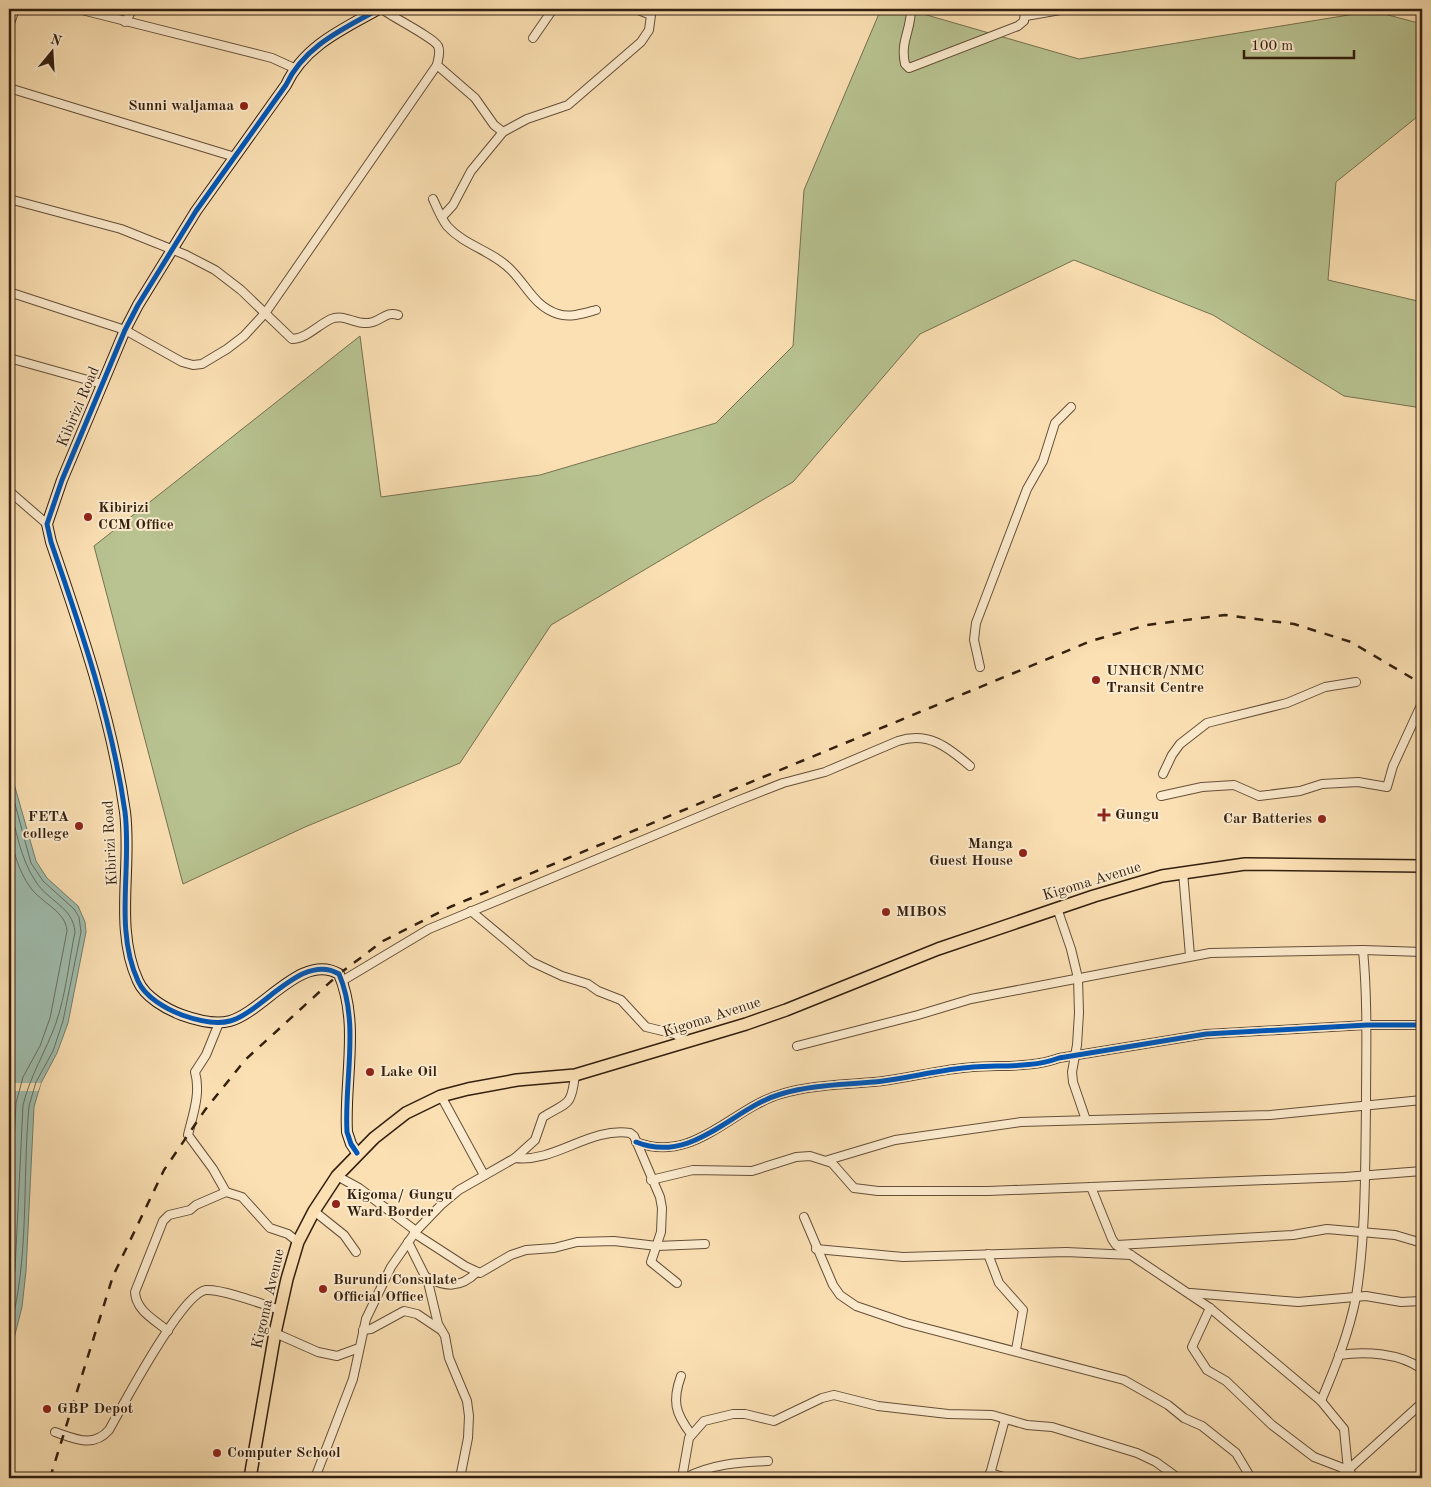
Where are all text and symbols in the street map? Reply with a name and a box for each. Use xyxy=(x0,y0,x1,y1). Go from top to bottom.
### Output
north arrow xyxy=(28,28,78,78)
scale bar xyxy=(1244,28,1354,60)
text: N xyxy=(48,32,63,49)
text: 100 m xyxy=(1251,39,1293,54)
place label: Sunni waljamaa xyxy=(128,99,234,114)
marker: Sunni waljamaa xyxy=(238,100,250,112)
street label: Kibirizi Road xyxy=(55,365,103,449)
place label: Kibirizi CCM Office xyxy=(98,501,174,533)
marker: Kibirizi CCM Office xyxy=(82,511,94,523)
place label: UNHCR/NMC Transit Centre xyxy=(1106,664,1204,696)
marker: UNHCR/NMC Transit Centre xyxy=(1090,674,1102,686)
street label: Kibirizi Road xyxy=(101,800,121,886)
marker: Gungu xyxy=(1097,808,1111,822)
place label: Gungu xyxy=(1115,808,1159,823)
place label: FETA college xyxy=(23,810,69,842)
place label: Car Batteries xyxy=(1223,812,1312,827)
marker: Car Batteries xyxy=(1316,813,1328,825)
marker: FETA college xyxy=(73,820,85,832)
place label: Manga Guest House xyxy=(929,837,1013,869)
marker: Manga Guest House xyxy=(1017,847,1029,859)
street label: Kigoma Avenue xyxy=(1041,860,1143,904)
place label: MIBOS xyxy=(896,905,947,920)
marker: MIBOS xyxy=(880,906,892,918)
street label: Kigoma Avenue xyxy=(661,995,763,1041)
place label: Lake Oil xyxy=(380,1065,437,1080)
marker: Lake Oil xyxy=(364,1066,376,1078)
place label: Kigoma/ Gungu Ward Border xyxy=(346,1188,452,1220)
marker: Kigoma/ Gungu Ward Border xyxy=(330,1198,342,1210)
street label: Kigoma Avenue xyxy=(250,1247,288,1350)
place label: Burundi Consulate Official Office xyxy=(333,1273,457,1305)
marker: Burundi Consulate Official Office xyxy=(317,1283,329,1295)
place label: GBP Depot xyxy=(57,1402,134,1417)
marker: GBP Depot xyxy=(41,1403,53,1415)
place label: Computer School xyxy=(227,1446,341,1461)
marker: Computer School xyxy=(211,1447,223,1459)

